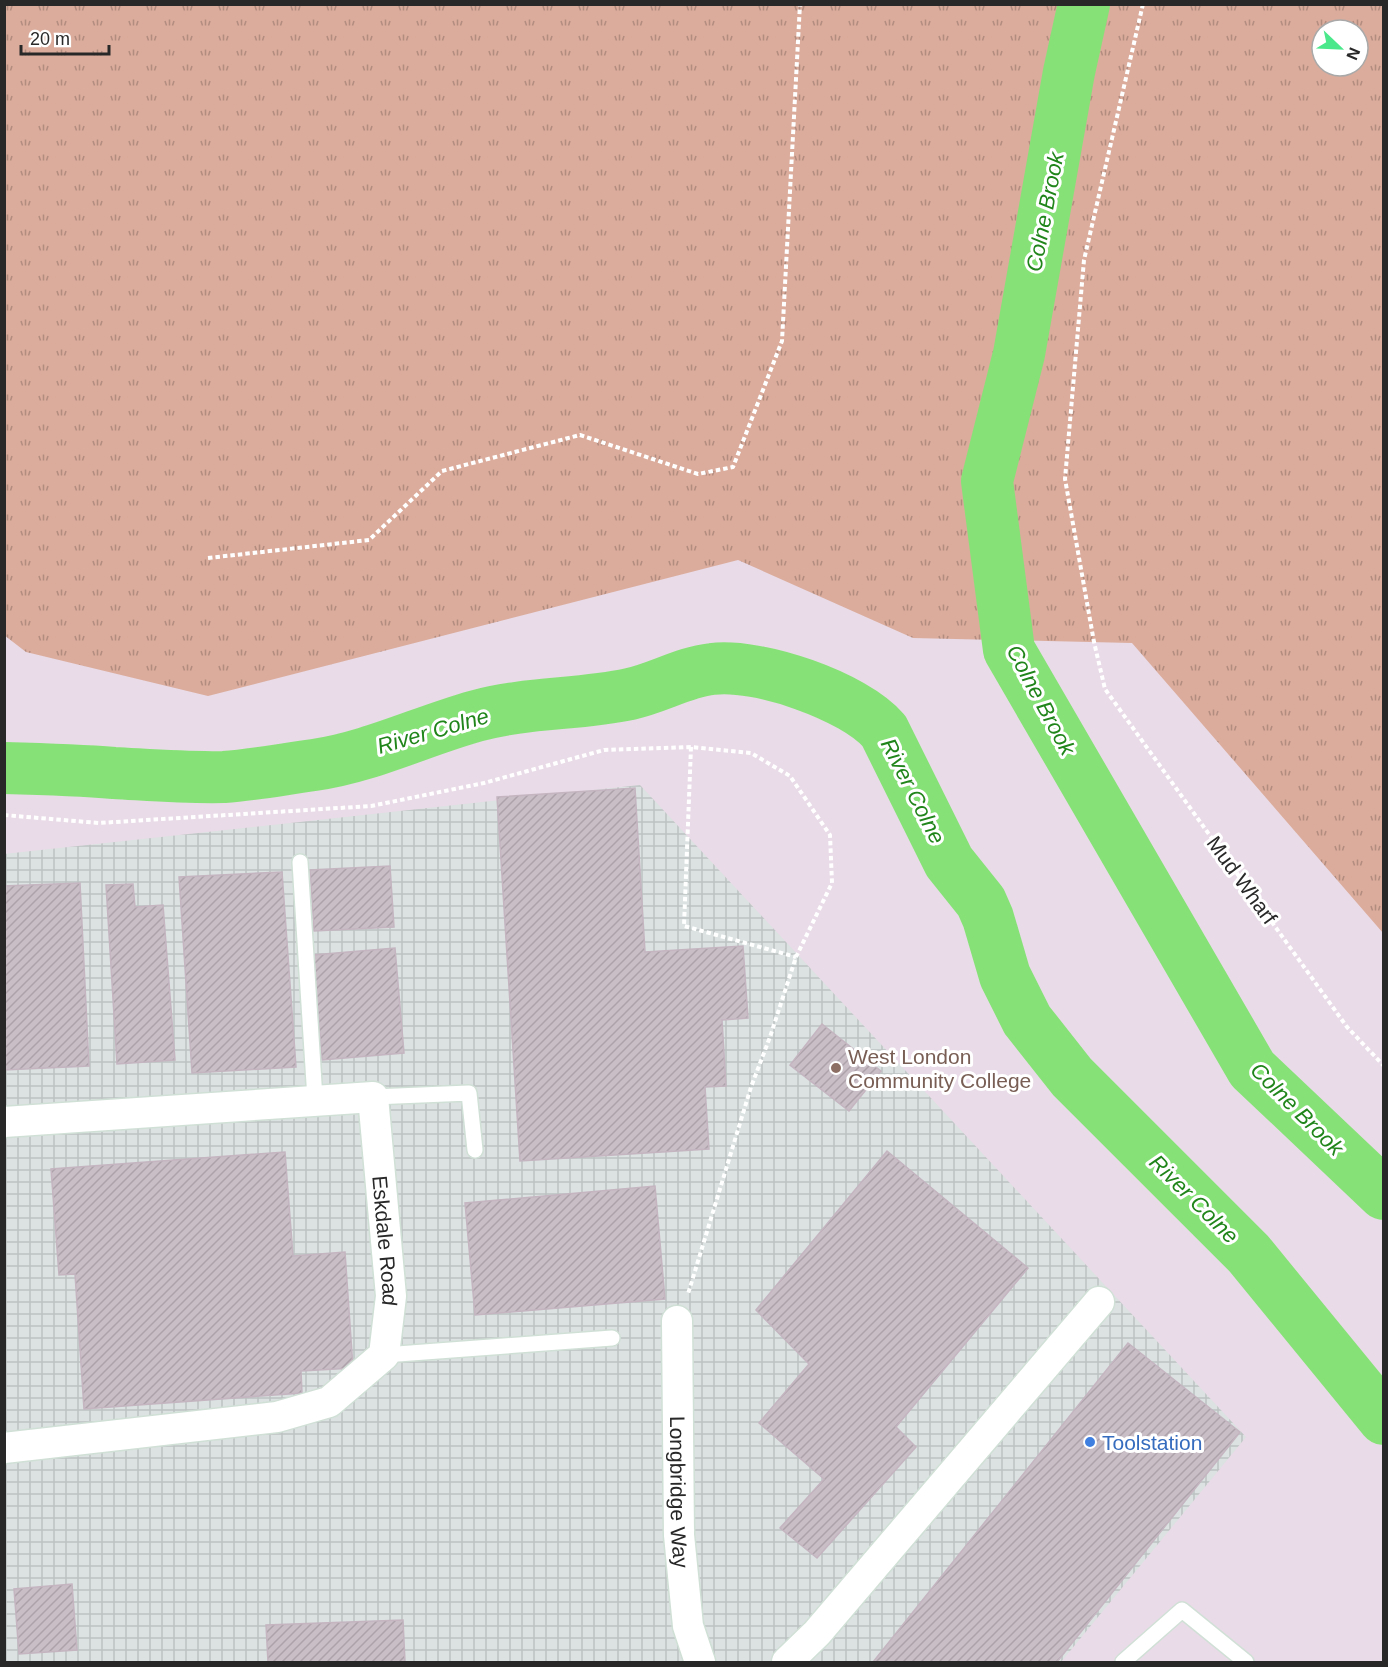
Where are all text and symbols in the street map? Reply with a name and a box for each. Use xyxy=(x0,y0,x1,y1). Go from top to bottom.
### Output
scale bar xyxy=(21,18,110,56)
north arrow xyxy=(1310,18,1370,78)
text: 20 m xyxy=(30,29,70,49)
text: N xyxy=(1343,45,1363,62)
water label: Colne Brook xyxy=(1021,149,1069,274)
water label: Colne Brook xyxy=(1002,641,1081,760)
water label: River Colne xyxy=(374,703,492,759)
water label: River Colne xyxy=(876,734,950,848)
street label: Mud Wharf xyxy=(1203,832,1282,928)
place label: West London Community College xyxy=(848,1045,1031,1092)
water label: Colne Brook xyxy=(1245,1057,1349,1161)
marker: West London Community College xyxy=(829,1061,843,1075)
water label: River Colne xyxy=(1145,1150,1243,1248)
street label: Eskdale Road xyxy=(369,1174,403,1307)
street label: Longbridge Way xyxy=(666,1416,694,1570)
place label: Toolstation xyxy=(1102,1431,1202,1454)
marker: Toolstation xyxy=(1083,1435,1097,1449)

